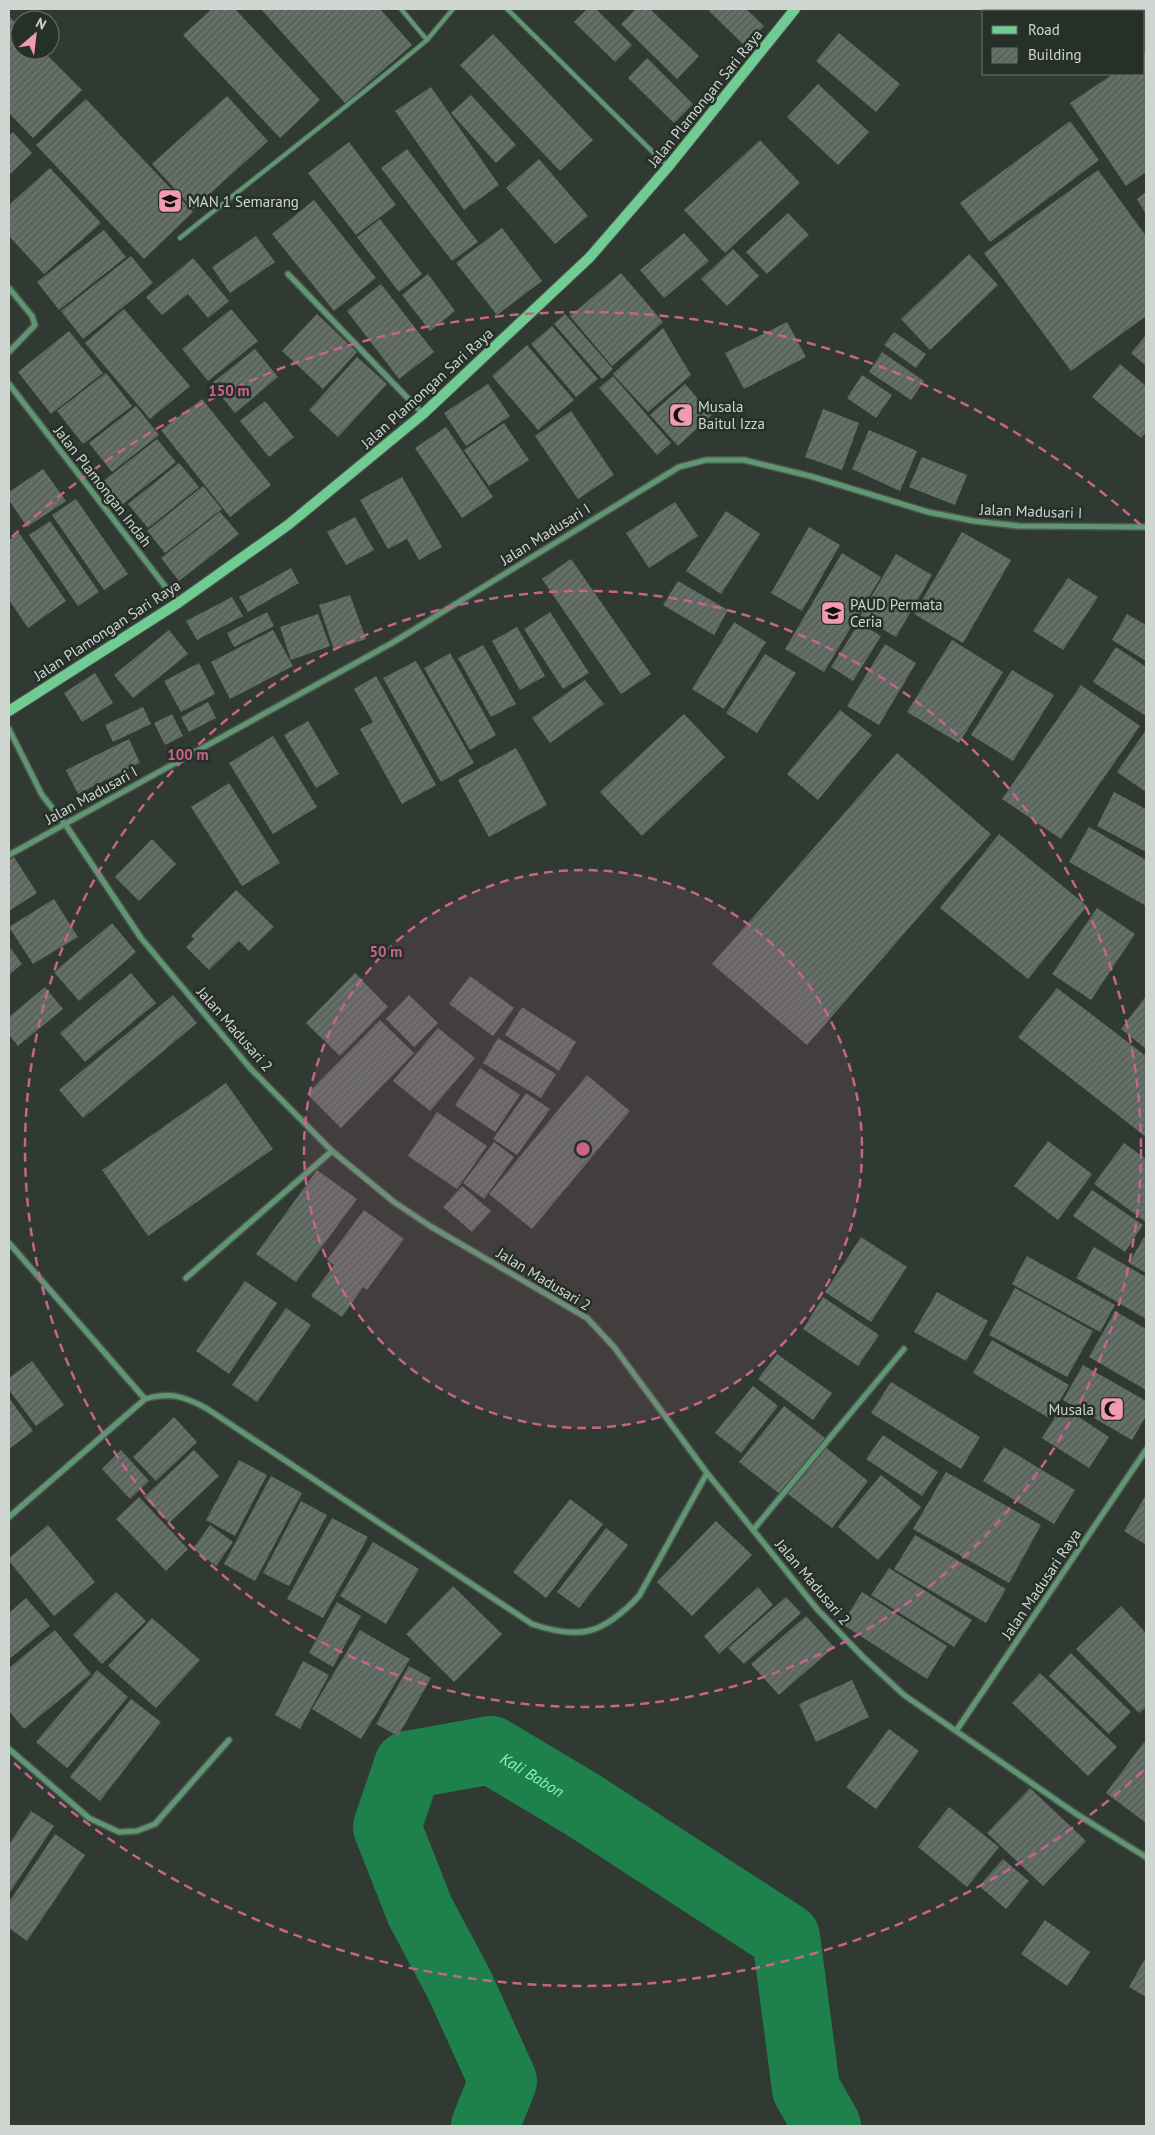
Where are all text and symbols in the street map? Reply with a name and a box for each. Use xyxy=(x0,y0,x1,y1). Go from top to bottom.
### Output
north arrow xyxy=(10,10,60,60)
legend xyxy=(982,10,1145,75)
text: N xyxy=(33,13,49,34)
text: Road xyxy=(1028,20,1060,39)
street label: Jalan Plamongan Sari Raya xyxy=(643,25,766,171)
text: Building xyxy=(1028,45,1082,64)
school or university icon: MAN 1 Semarang xyxy=(157,188,183,214)
place label: MAN 1 Semarang xyxy=(188,192,299,211)
street label: Jalan Plamongan Sari Raya xyxy=(356,324,497,453)
text: 150 m xyxy=(208,381,250,400)
place label: Musala Baitul Izza xyxy=(698,397,765,433)
mosque icon: Musala Baitul Izza xyxy=(668,402,694,428)
street label: Jalan Plamongan Indah xyxy=(49,421,156,550)
street label: Jalan Madusari I xyxy=(496,499,594,570)
street label: Jalan Madusari I xyxy=(978,500,1083,522)
street label: Jalan Plamongan Sari Raya xyxy=(29,575,184,685)
place label: PAUD Permata Ceria xyxy=(850,595,943,631)
school or university icon: PAUD Permata Ceria xyxy=(820,600,846,626)
text: 100 m xyxy=(167,745,209,764)
street label: Jalan Madusari I xyxy=(41,762,140,829)
text: 50 m xyxy=(370,942,402,961)
street label: Jalan Madusari 2 xyxy=(192,982,277,1075)
centre of rings xyxy=(574,1140,592,1158)
street label: Jalan Madusari 2 xyxy=(493,1243,594,1315)
mosque icon: Musala xyxy=(1099,1396,1125,1422)
place label: Musala xyxy=(1048,1400,1094,1419)
street label: Jalan Madusari Raya xyxy=(997,1525,1085,1644)
street label: Jalan Madusari 2 xyxy=(771,1534,854,1629)
water label: Kali Babon xyxy=(497,1748,568,1801)

